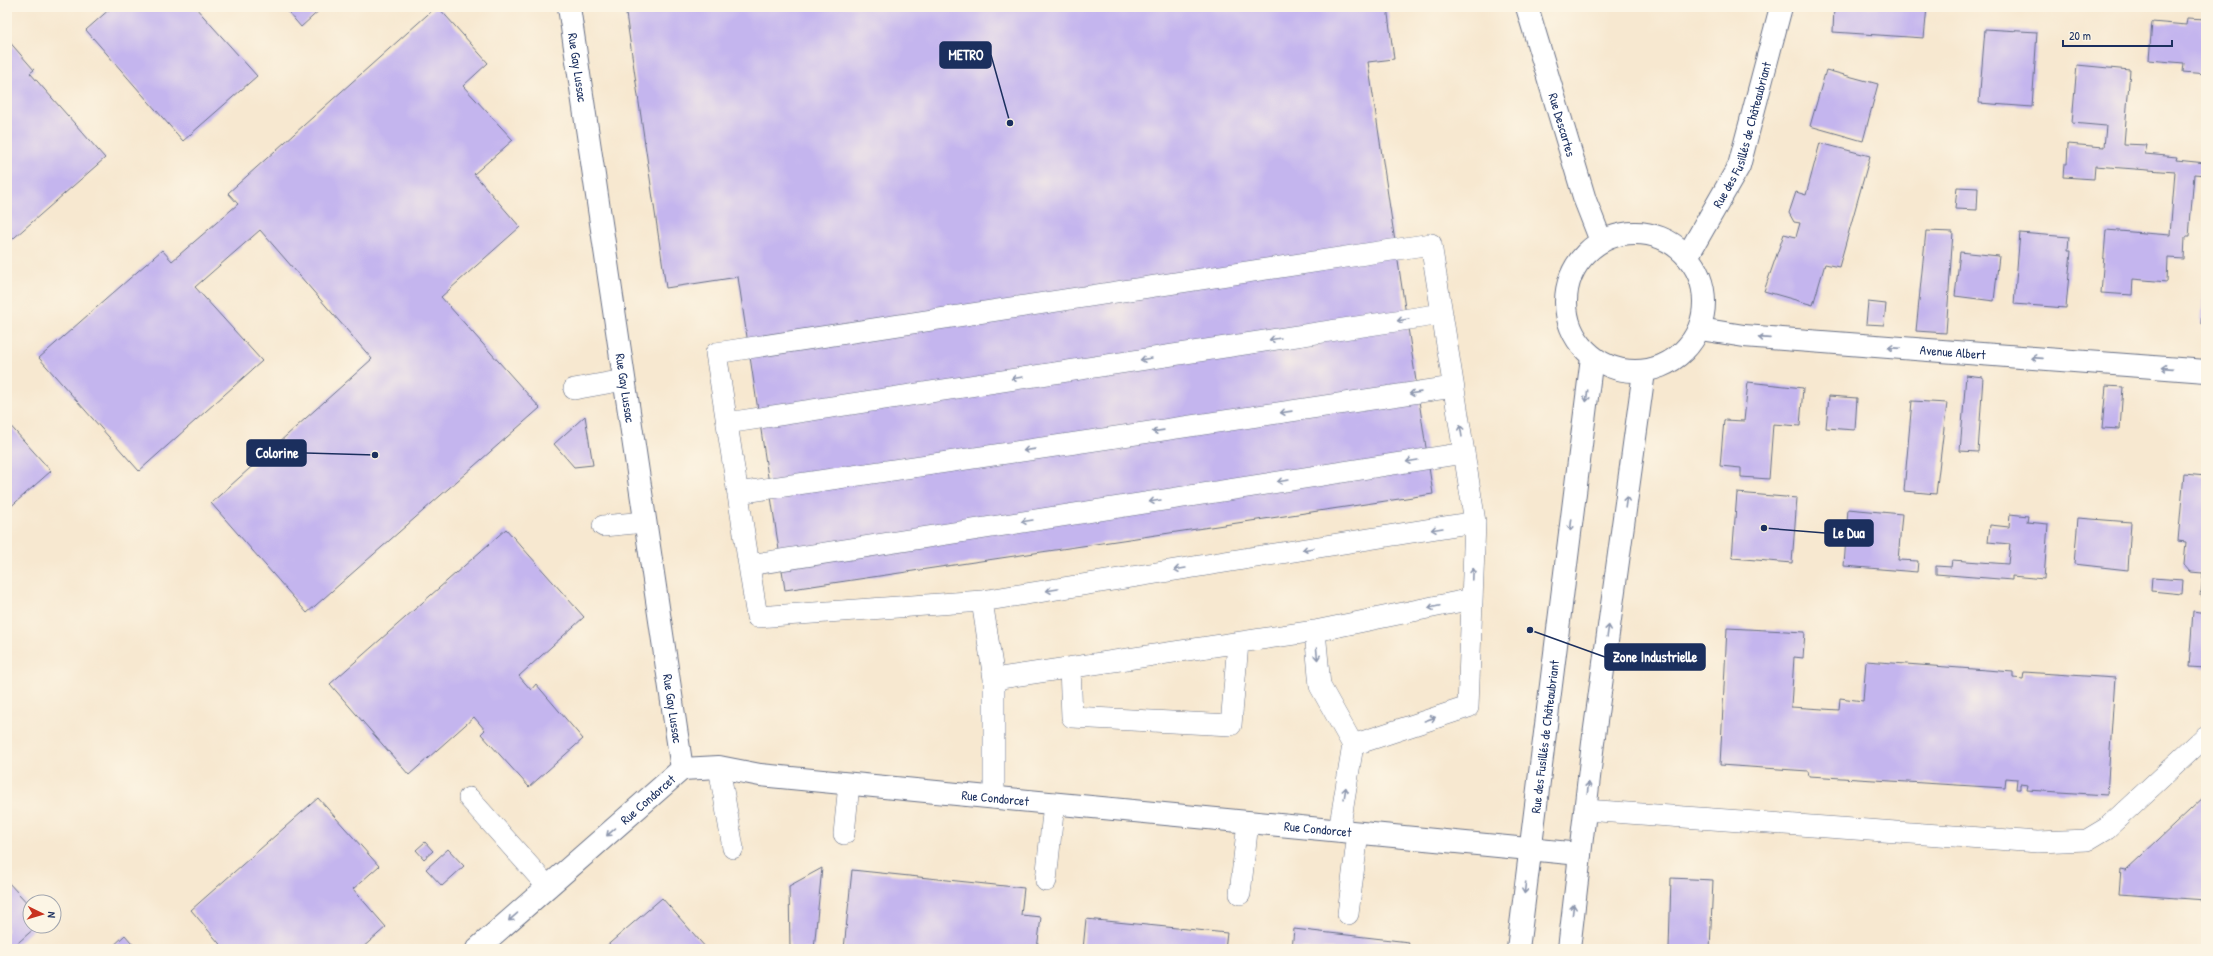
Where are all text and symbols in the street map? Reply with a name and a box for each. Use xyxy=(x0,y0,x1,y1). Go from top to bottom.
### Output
scale bar xyxy=(2063,22,2172,48)
text: 20 m xyxy=(2069,27,2091,44)
street label: Rue Gay Lussac xyxy=(564,32,592,103)
callout: METRO xyxy=(940,42,991,68)
text: METRO xyxy=(948,45,984,64)
street label: Rue des Fusillés de Châteaubriant xyxy=(1708,59,1775,211)
street label: Rue Descartes xyxy=(1544,91,1580,159)
one-way arrow xyxy=(1397,316,1410,324)
one-way arrow xyxy=(1758,334,1771,341)
one-way arrow xyxy=(1268,335,1281,343)
street label: Avenue Albert xyxy=(1919,340,1987,363)
one-way arrow xyxy=(1888,344,1901,351)
street label: Rue Gay Lussac xyxy=(611,352,639,423)
one-way arrow xyxy=(1140,355,1153,363)
one-way arrow xyxy=(2031,355,2044,362)
one-way arrow xyxy=(2161,365,2174,372)
one-way arrow xyxy=(1011,374,1024,382)
one-way arrow xyxy=(1409,389,1422,397)
one-way arrow xyxy=(1583,389,1591,402)
one-way arrow xyxy=(1280,408,1293,416)
one-way arrow xyxy=(1457,425,1465,438)
one-way arrow xyxy=(1152,427,1165,435)
callout: Colorine xyxy=(247,440,306,466)
text: Colorine xyxy=(255,443,299,462)
one-way arrow xyxy=(1023,446,1036,454)
one-way arrow xyxy=(1406,457,1419,465)
one-way arrow xyxy=(1277,477,1290,485)
one-way arrow xyxy=(1622,496,1630,509)
one-way arrow xyxy=(1149,497,1162,505)
one-way arrow xyxy=(1020,517,1033,525)
one-way arrow xyxy=(1567,518,1575,531)
callout: Le Dua xyxy=(1825,520,1873,546)
text: Le Dua xyxy=(1833,523,1865,542)
one-way arrow xyxy=(1431,525,1444,533)
one-way arrow xyxy=(1302,545,1315,553)
one-way arrow xyxy=(1174,565,1187,573)
one-way arrow xyxy=(1469,568,1477,581)
one-way arrow xyxy=(1045,586,1058,594)
one-way arrow xyxy=(1428,603,1441,611)
one-way arrow xyxy=(1604,625,1612,638)
callout: Zone Industrielle xyxy=(1605,644,1705,670)
one-way arrow xyxy=(1313,647,1321,660)
text: Zone Industrielle xyxy=(1613,647,1698,666)
street label: Rue des Fusillés de Châteaubriant xyxy=(1526,659,1563,814)
street label: Rue Gay Lussac xyxy=(659,673,687,744)
one-way arrow xyxy=(1424,715,1437,722)
street label: Rue Condorcet xyxy=(616,770,679,828)
one-way arrow xyxy=(1584,782,1591,795)
street label: Rue Condorcet xyxy=(961,785,1030,810)
one-way arrow xyxy=(1341,787,1349,800)
street label: Rue Condorcet xyxy=(1283,817,1353,841)
one-way arrow xyxy=(605,827,616,836)
one-way arrow xyxy=(1522,881,1529,894)
north arrow xyxy=(22,894,62,934)
one-way arrow xyxy=(1570,904,1577,917)
text: N xyxy=(45,911,59,919)
one-way arrow xyxy=(508,913,518,922)

